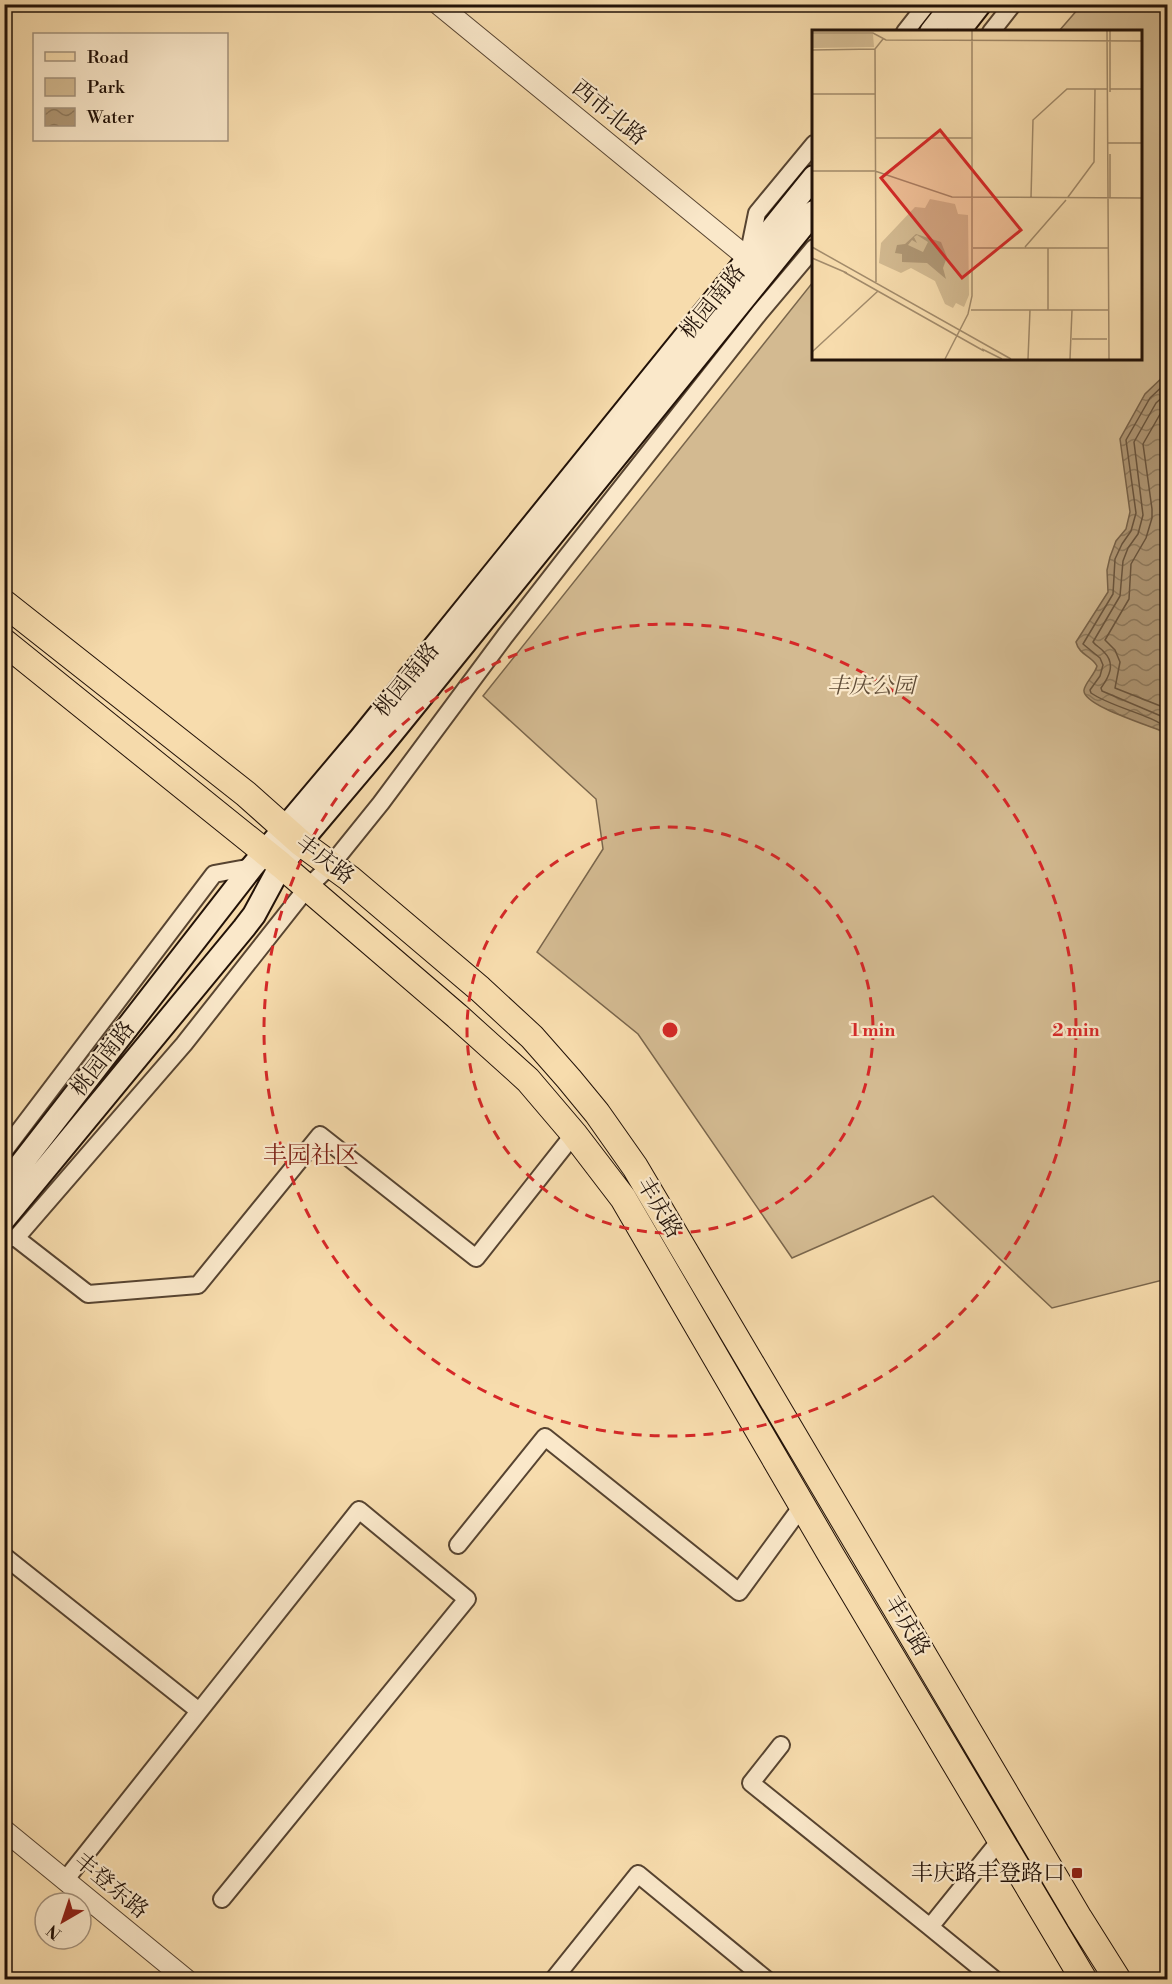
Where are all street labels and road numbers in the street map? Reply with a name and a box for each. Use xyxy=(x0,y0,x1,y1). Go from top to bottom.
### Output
street label: 西市北路 xyxy=(566,75,652,151)
street label: 桃园南路 xyxy=(675,259,751,345)
street label: 桃园南路 xyxy=(369,637,445,723)
street label: 丰庆路 xyxy=(291,829,359,891)
street label: 桃园南路 xyxy=(65,1016,141,1102)
street label: 丰庆路 xyxy=(630,1173,688,1243)
street label: 丰庆路 xyxy=(878,1591,936,1661)
street label: 丰登东路 xyxy=(69,1847,153,1925)

